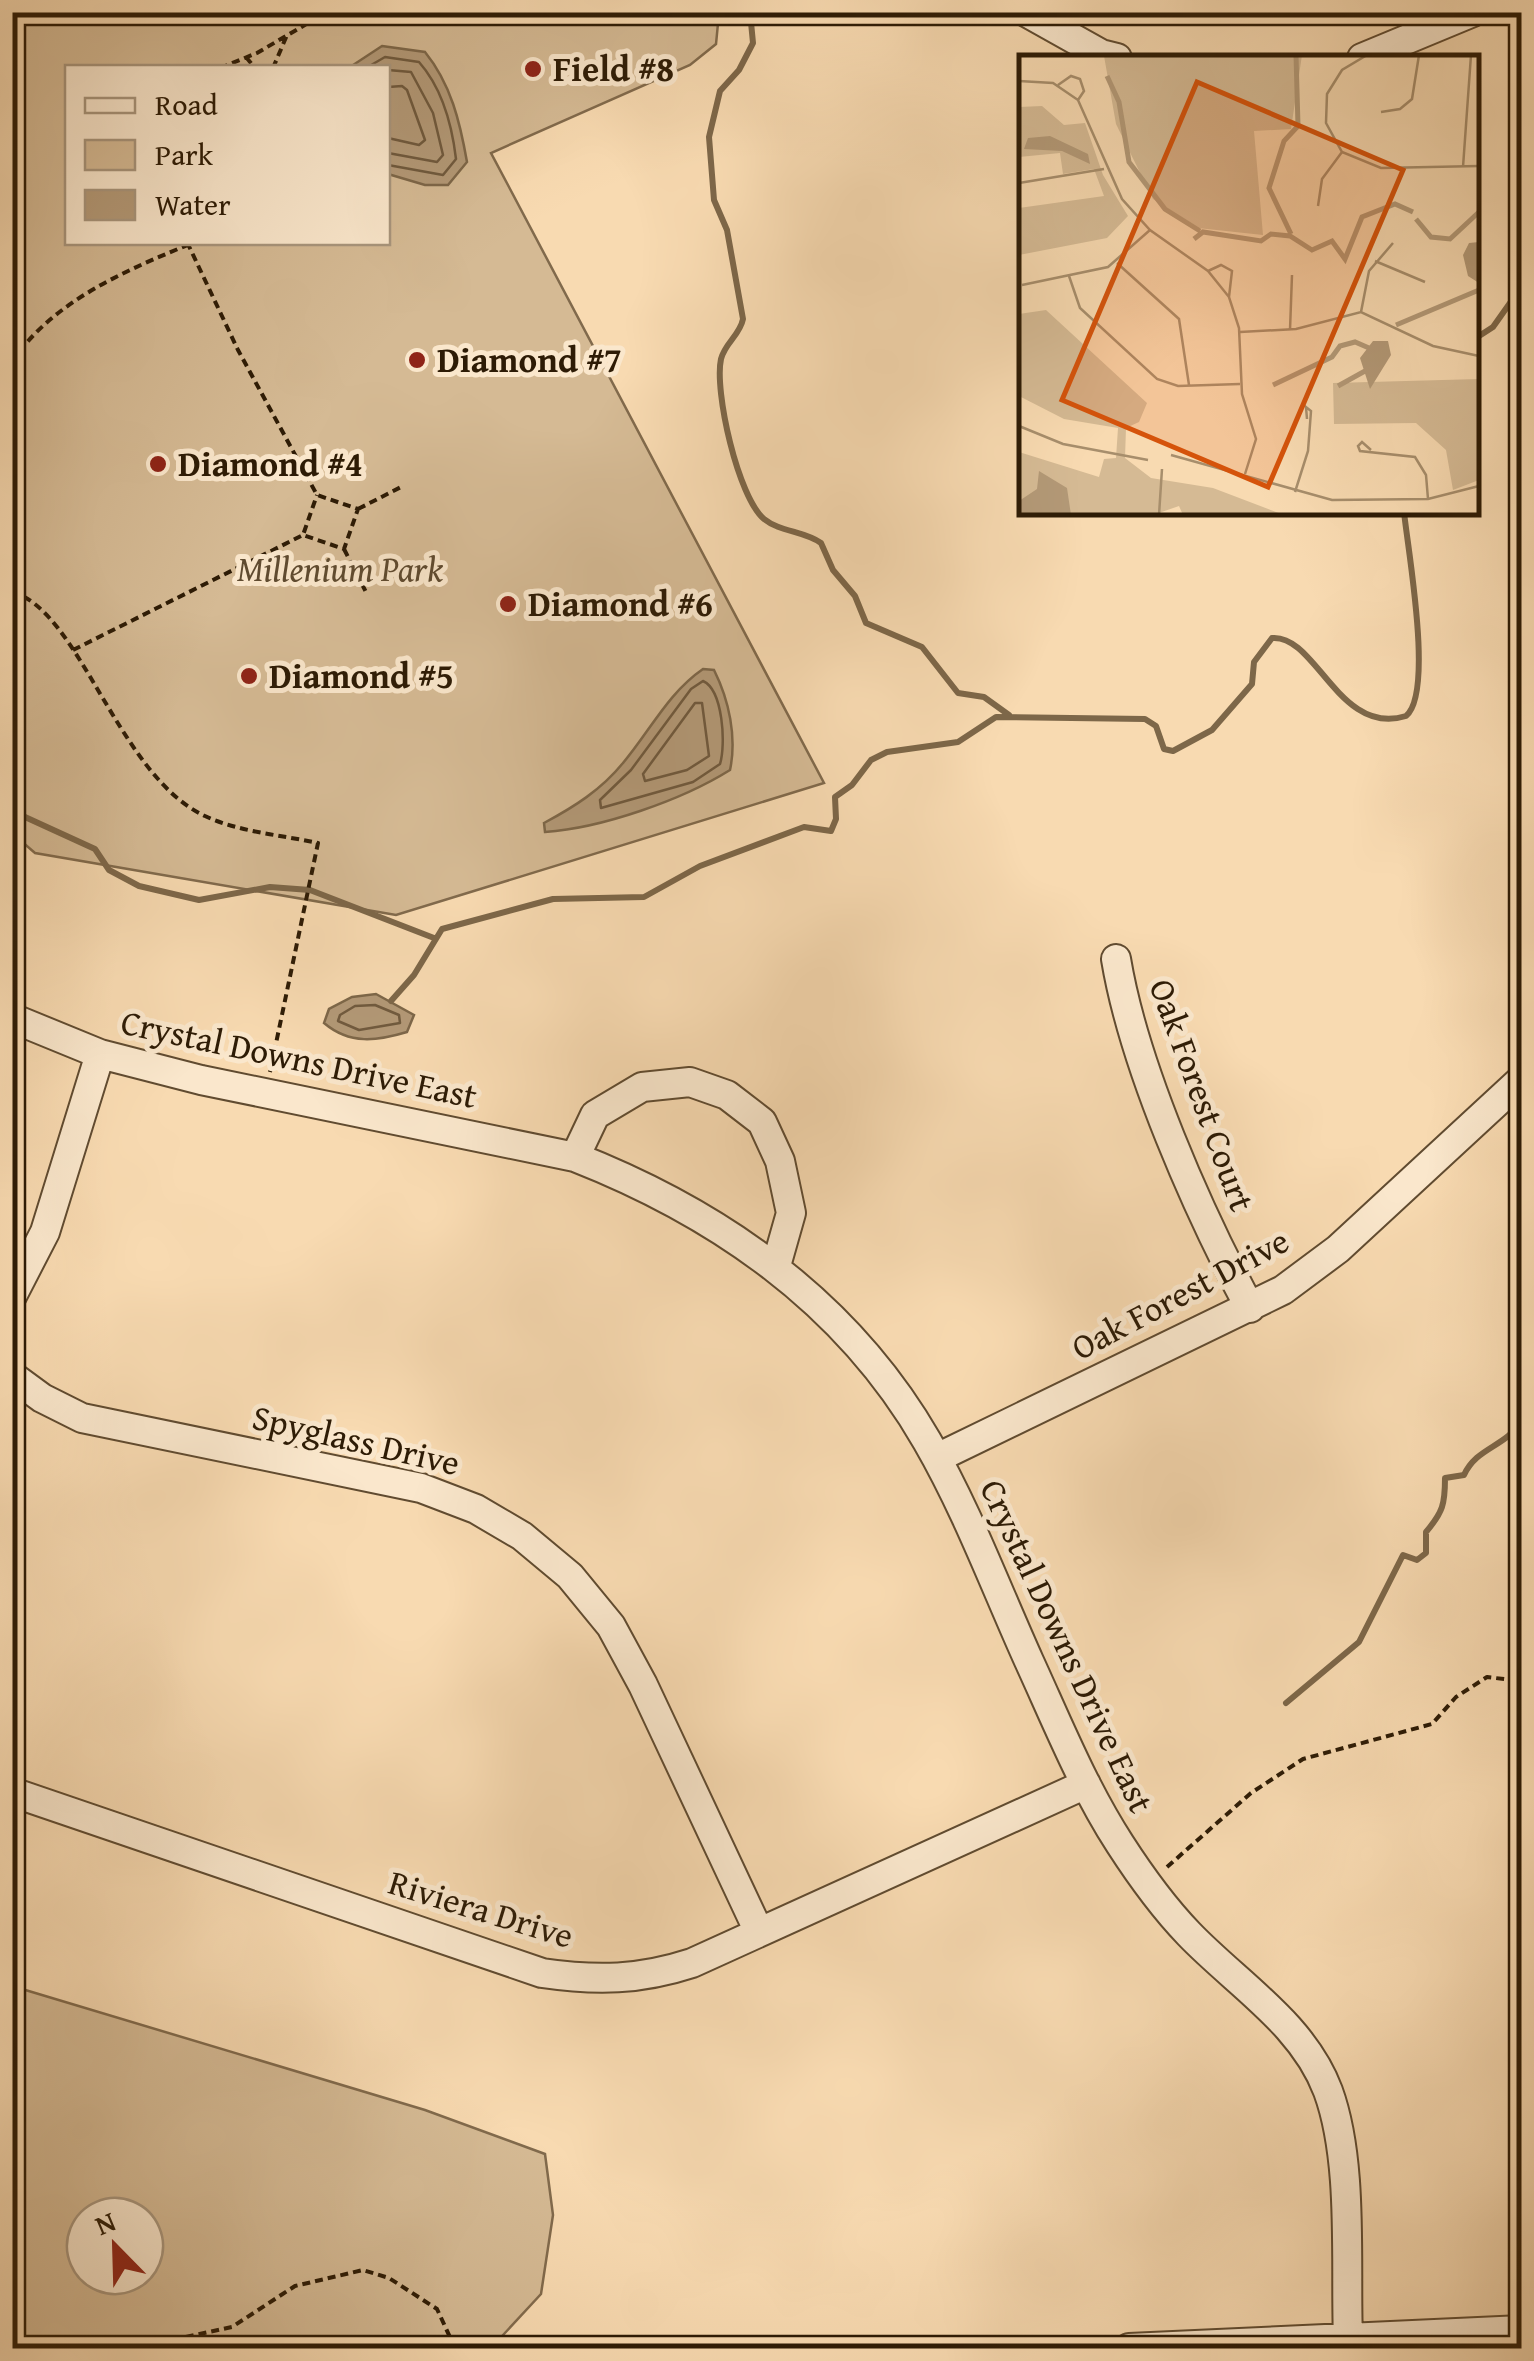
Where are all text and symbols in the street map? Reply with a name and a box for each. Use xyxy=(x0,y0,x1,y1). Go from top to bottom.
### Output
place label: Field #8 xyxy=(553,43,674,94)
inset map xyxy=(1019,55,1479,515)
marker: Field #8 xyxy=(522,58,544,80)
legend xyxy=(65,65,390,245)
text: Road xyxy=(155,82,218,126)
text: Park xyxy=(155,132,214,176)
text: Water xyxy=(155,182,231,226)
place label: Diamond #7 xyxy=(437,334,622,385)
marker: Diamond #7 xyxy=(406,349,428,371)
place label: Diamond #4 xyxy=(178,438,363,489)
marker: Diamond #4 xyxy=(147,453,169,475)
park label: Millenium Park xyxy=(237,543,444,594)
place label: Diamond #6 xyxy=(528,578,713,629)
marker: Diamond #6 xyxy=(497,593,519,615)
place label: Diamond #5 xyxy=(269,650,454,701)
marker: Diamond #5 xyxy=(238,665,260,687)
street label: Oak Forest Court xyxy=(1137,972,1268,1218)
street label: Crystal Downs Drive East xyxy=(116,996,482,1121)
street label: Oak Forest Drive xyxy=(1062,1215,1298,1372)
street label: Spyglass Drive xyxy=(247,1391,465,1488)
street label: Crystal Downs Drive East xyxy=(968,1471,1167,1821)
street label: Riviera Drive xyxy=(383,1856,580,1961)
north arrow xyxy=(65,2196,165,2296)
text: N xyxy=(88,2200,122,2245)

